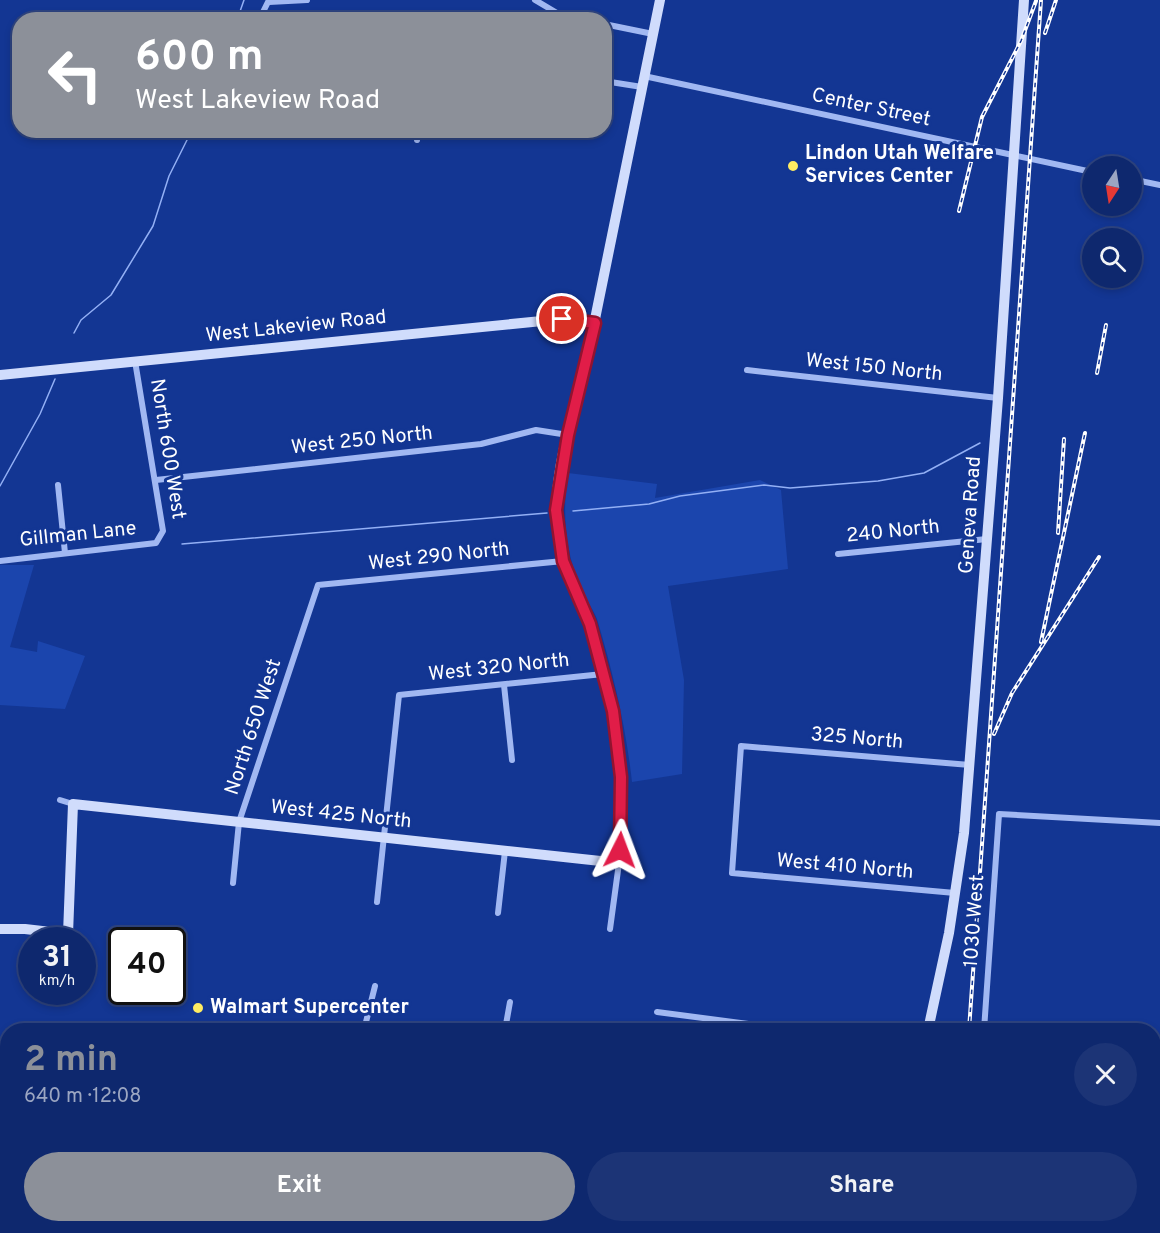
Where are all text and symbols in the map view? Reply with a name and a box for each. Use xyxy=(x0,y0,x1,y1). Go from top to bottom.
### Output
text: 600 m xyxy=(135,32,264,85)
icon: left xyxy=(36,36,114,114)
street label: Center Street xyxy=(809,83,933,133)
text: West Lakeview Road xyxy=(135,84,380,118)
place label: Lindon Utah Welfare Services Center xyxy=(805,141,994,190)
north arrow xyxy=(1082,156,1142,216)
map controls xyxy=(1082,156,1142,288)
marker: Lindon Utah Welfare Services Center xyxy=(786,159,800,173)
button: search xyxy=(1082,228,1142,288)
pin xyxy=(536,293,587,344)
icon: arrive xyxy=(545,302,578,335)
street label: West Lakeview Road xyxy=(204,305,388,349)
street label: West 150 North xyxy=(804,348,944,388)
street label: North 600 West xyxy=(143,377,191,521)
street label: West 250 North xyxy=(290,421,434,461)
street label: Geneva Road xyxy=(954,455,988,575)
street label: 240 North xyxy=(845,514,941,550)
street label: Gillman Lane xyxy=(18,516,138,554)
street label: West 290 North xyxy=(367,537,511,577)
street label: West 320 North xyxy=(427,648,571,688)
street label: North 650 West xyxy=(220,656,288,798)
street label: 325 North xyxy=(810,722,904,756)
street label: West 425 North xyxy=(269,795,413,835)
position arrow xyxy=(588,818,652,882)
street label: West 410 North xyxy=(775,848,915,886)
street label: 1030 West xyxy=(959,874,991,968)
speed limit sign: 40 xyxy=(108,927,186,1005)
text: 31 xyxy=(42,940,72,977)
text: km/h xyxy=(39,972,75,991)
place label: Walmart Supercenter xyxy=(210,995,409,1021)
marker: Walmart Supercenter xyxy=(191,1001,205,1015)
text: 2 min xyxy=(24,1038,118,1084)
button: close xyxy=(1074,1043,1137,1106)
text: 640 m · 12:08 xyxy=(24,1084,142,1110)
button: Exit xyxy=(24,1152,575,1221)
button: Share xyxy=(587,1152,1137,1221)

